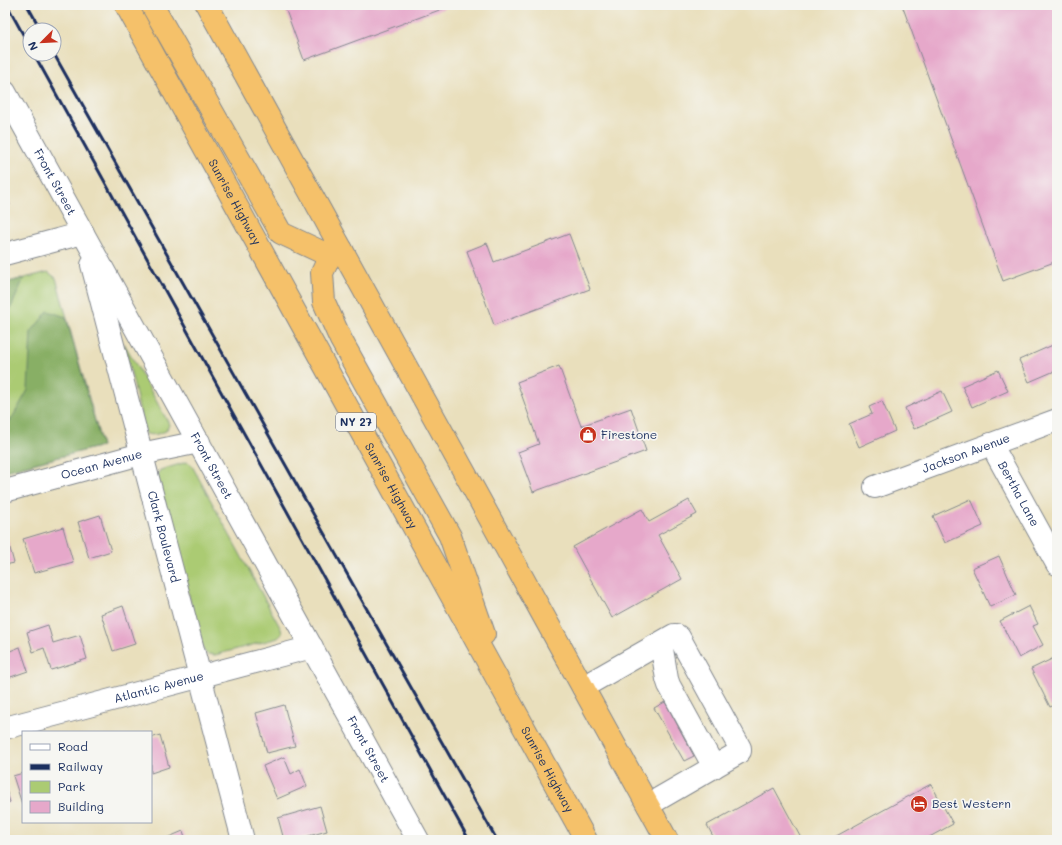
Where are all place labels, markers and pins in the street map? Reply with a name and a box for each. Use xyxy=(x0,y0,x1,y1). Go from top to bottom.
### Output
shop icon: Firestone xyxy=(578,425,598,445)
place label: Firestone xyxy=(601,426,657,442)
hotel icon: Best Western xyxy=(909,794,929,814)
place label: Best Western xyxy=(932,795,1011,811)

